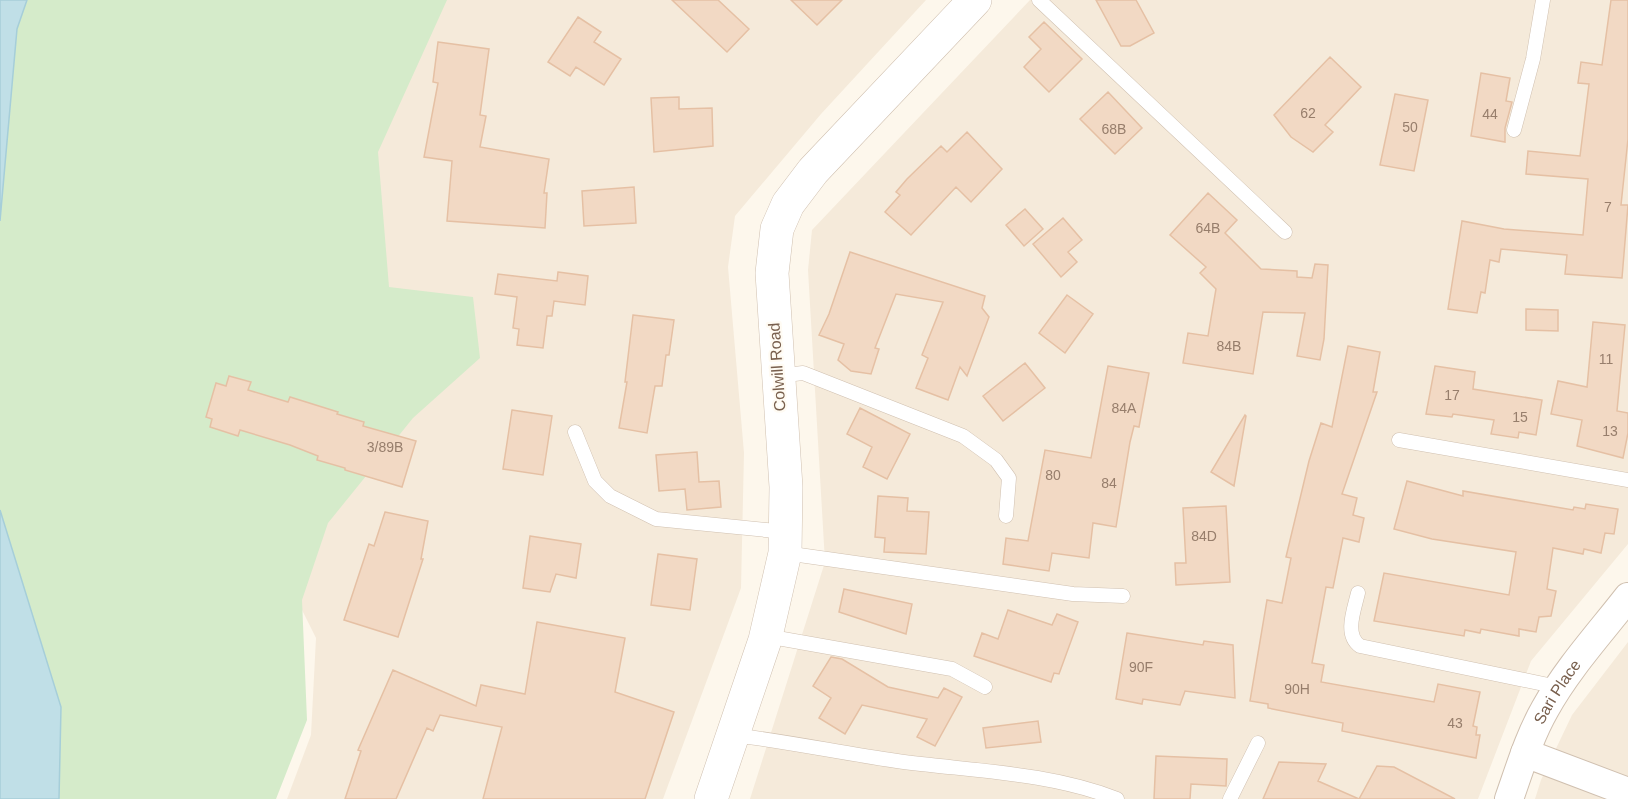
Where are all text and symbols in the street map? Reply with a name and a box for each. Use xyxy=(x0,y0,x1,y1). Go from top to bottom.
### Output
house number: 62 xyxy=(1300,105,1316,121)
house number: 44 xyxy=(1482,106,1498,122)
house number: 50 xyxy=(1402,119,1418,135)
house number: 68B xyxy=(1102,121,1126,137)
house number: 7 xyxy=(1604,199,1612,215)
house number: 64B xyxy=(1196,220,1220,236)
street label: Colwill Road xyxy=(765,322,789,412)
house number: 84B xyxy=(1217,338,1241,354)
house number: 11 xyxy=(1599,351,1613,367)
house number: 17 xyxy=(1444,387,1460,403)
house number: 84A xyxy=(1112,400,1137,416)
house number: 15 xyxy=(1512,409,1528,425)
house number: 13 xyxy=(1602,423,1618,439)
house number: 3/89B xyxy=(367,439,403,455)
house number: 80 xyxy=(1045,467,1061,483)
house number: 84 xyxy=(1101,475,1117,491)
house number: 84D xyxy=(1191,528,1217,544)
street label: Sari Place xyxy=(1530,656,1584,727)
house number: 90F xyxy=(1129,659,1153,675)
house number: 90H xyxy=(1284,681,1310,697)
house number: 43 xyxy=(1447,715,1463,731)

